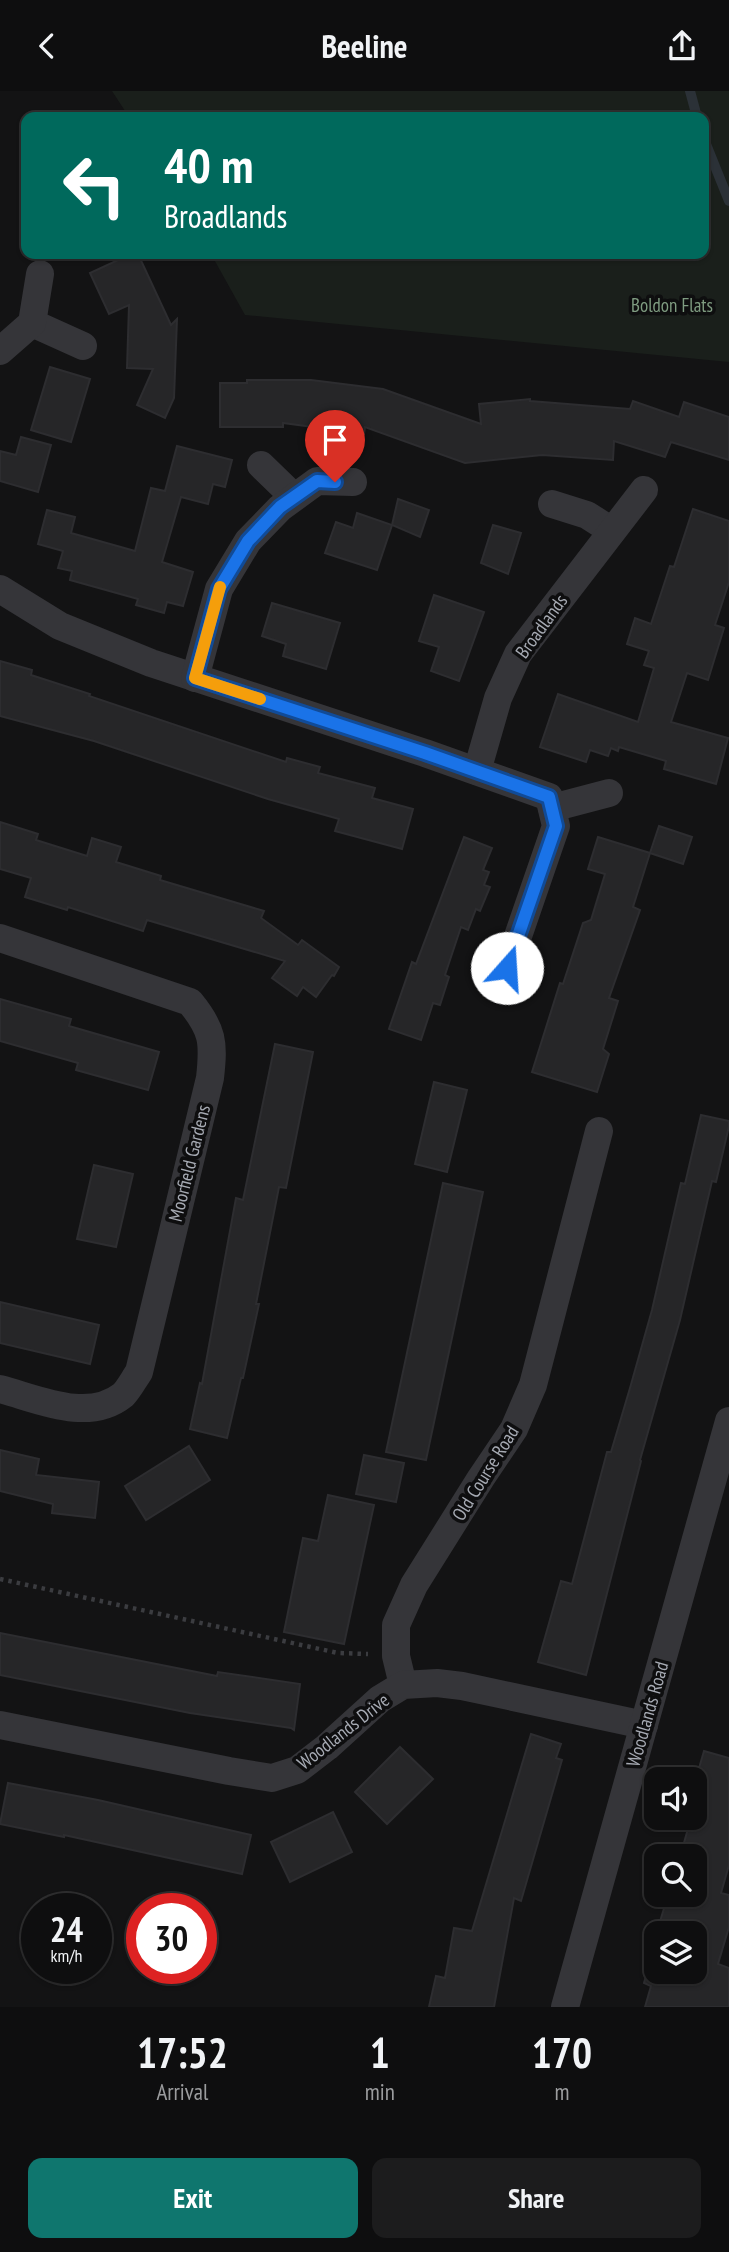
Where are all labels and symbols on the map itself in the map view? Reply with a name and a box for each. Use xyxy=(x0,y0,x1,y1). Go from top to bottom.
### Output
park label: Boldon Flats xyxy=(631,293,713,317)
pin xyxy=(305,410,365,482)
street label: Broadlands xyxy=(510,589,572,663)
position arrow xyxy=(470,931,544,1005)
street label: Moorfield Gardens xyxy=(163,1102,215,1224)
street label: Old Course Road xyxy=(446,1421,524,1525)
street label: Woodlands Road xyxy=(621,1659,673,1769)
street label: Woodlands Drive xyxy=(292,1687,394,1774)
speed limit sign: 30 xyxy=(126,1893,217,1984)

